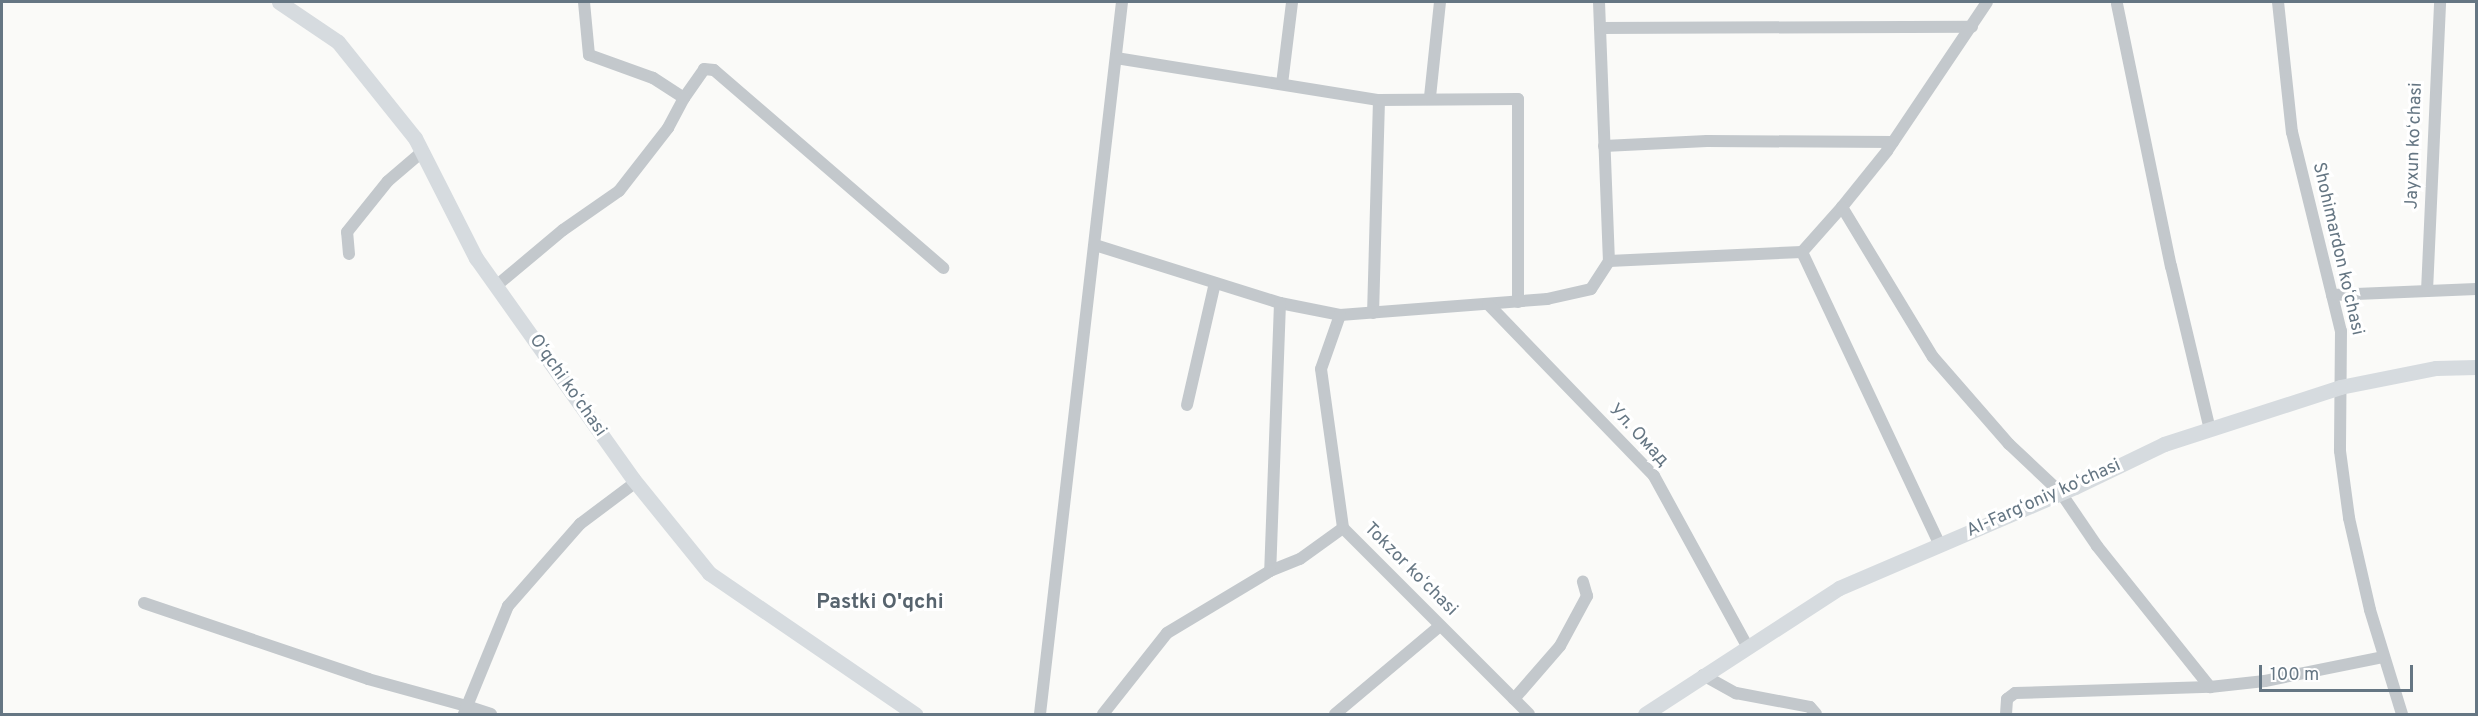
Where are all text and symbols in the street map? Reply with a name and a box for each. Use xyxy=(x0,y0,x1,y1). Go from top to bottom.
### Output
street label: Jayxun koʻchasi xyxy=(2402,82,2428,210)
street label: Shohimardon koʻchasi xyxy=(2307,160,2367,338)
street label: Oʻqchi koʻchasi xyxy=(524,331,610,441)
street label: Ул. Омад xyxy=(1603,400,1673,472)
street label: Al-Fargʻoniy koʻchasi xyxy=(1964,455,2124,543)
street label: Tokzor koʻchasi xyxy=(1359,519,1461,621)
district label: Pastki O'qchi xyxy=(816,590,944,616)
scale bar xyxy=(2262,653,2416,691)
text: 100 m xyxy=(2270,664,2319,687)

